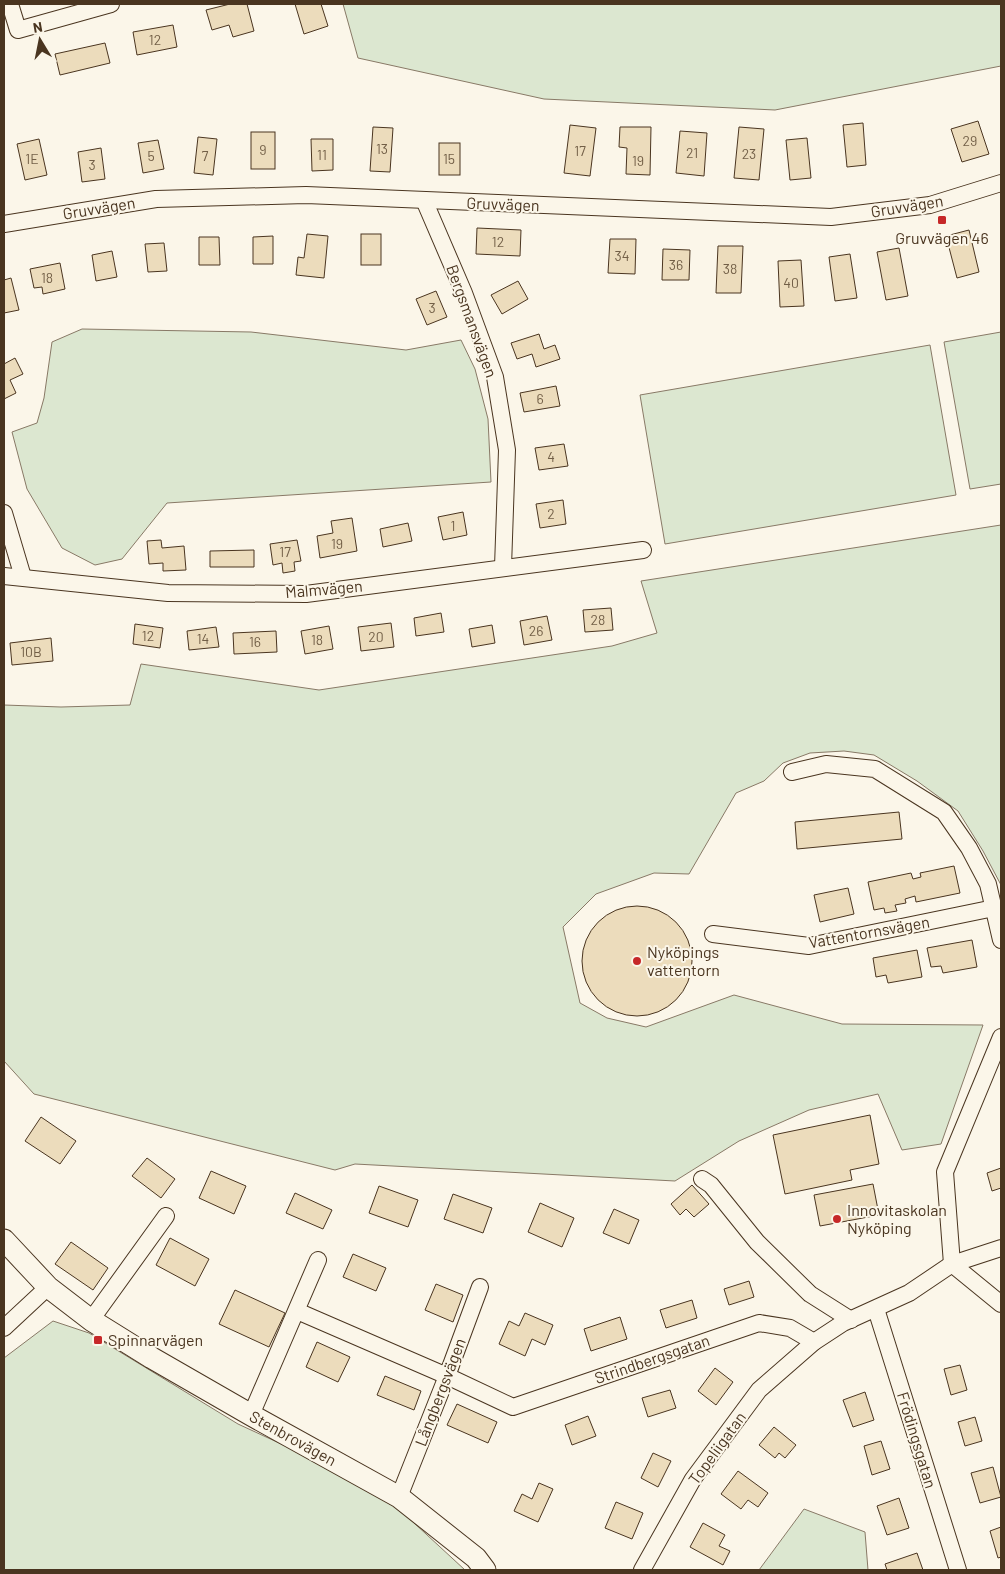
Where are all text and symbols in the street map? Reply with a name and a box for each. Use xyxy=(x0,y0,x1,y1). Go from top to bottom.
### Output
north arrow xyxy=(15,15,65,65)
text: N xyxy=(32,18,44,36)
house number: 12 xyxy=(149,31,161,48)
house number: 29 xyxy=(963,132,977,149)
house number: 13 xyxy=(376,140,388,157)
house number: 9 xyxy=(259,141,267,158)
house number: 17 xyxy=(574,142,586,159)
house number: 21 xyxy=(686,144,698,161)
house number: 23 xyxy=(742,145,756,162)
house number: 11 xyxy=(317,146,327,163)
house number: 5 xyxy=(147,147,155,164)
house number: 7 xyxy=(202,147,209,164)
house number: 1E xyxy=(25,150,39,167)
house number: 15 xyxy=(443,150,455,167)
house number: 19 xyxy=(632,152,644,169)
house number: 3 xyxy=(88,156,96,173)
street label: Gruvvägen xyxy=(869,190,945,221)
street label: Gruvvägen xyxy=(61,192,137,223)
street label: Gruvvägen xyxy=(466,193,540,214)
marker: Gruvvägen 46 xyxy=(936,214,948,226)
place label: Gruvvägen 46 xyxy=(895,228,989,247)
house number: 12 xyxy=(492,233,504,250)
house number: 34 xyxy=(615,247,629,264)
house number: 36 xyxy=(669,256,683,273)
house number: 38 xyxy=(723,260,737,277)
street label: Bergsmansvägen xyxy=(443,262,502,380)
house number: 18 xyxy=(41,269,53,286)
house number: 40 xyxy=(783,274,799,291)
house number: 3 xyxy=(428,299,436,316)
house number: 6 xyxy=(536,390,544,407)
house number: 4 xyxy=(547,448,555,465)
house number: 2 xyxy=(547,505,555,522)
house number: 1 xyxy=(451,517,455,534)
house number: 19 xyxy=(331,535,343,552)
house number: 17 xyxy=(279,543,291,560)
street label: Malmvägen xyxy=(284,576,363,601)
house number: 28 xyxy=(591,611,605,628)
house number: 26 xyxy=(529,622,543,639)
house number: 12 xyxy=(142,627,154,644)
house number: 20 xyxy=(368,628,384,645)
house number: 14 xyxy=(197,630,209,647)
house number: 18 xyxy=(311,631,323,648)
house number: 16 xyxy=(249,633,261,650)
house number: 10B xyxy=(20,643,42,660)
street label: Vattentornsvägen xyxy=(807,912,931,952)
place label: Nyköpings vattentorn xyxy=(647,942,720,979)
marker: Nyköpings vattentorn xyxy=(631,955,643,967)
place label: Innovitaskolan Nyköping xyxy=(847,1200,947,1237)
marker: Innovitaskolan Nyköping xyxy=(831,1213,843,1225)
place label: Spinnarvägen xyxy=(108,1330,203,1349)
street label: Strindbergsgatan xyxy=(592,1330,712,1387)
marker: Spinnarvägen xyxy=(92,1334,104,1346)
street label: Långbergsvägen xyxy=(410,1335,469,1449)
street label: Frödingsgatan xyxy=(894,1389,941,1490)
street label: Stenbrovägen xyxy=(247,1406,340,1469)
street label: Topeliigatan xyxy=(684,1408,749,1488)

